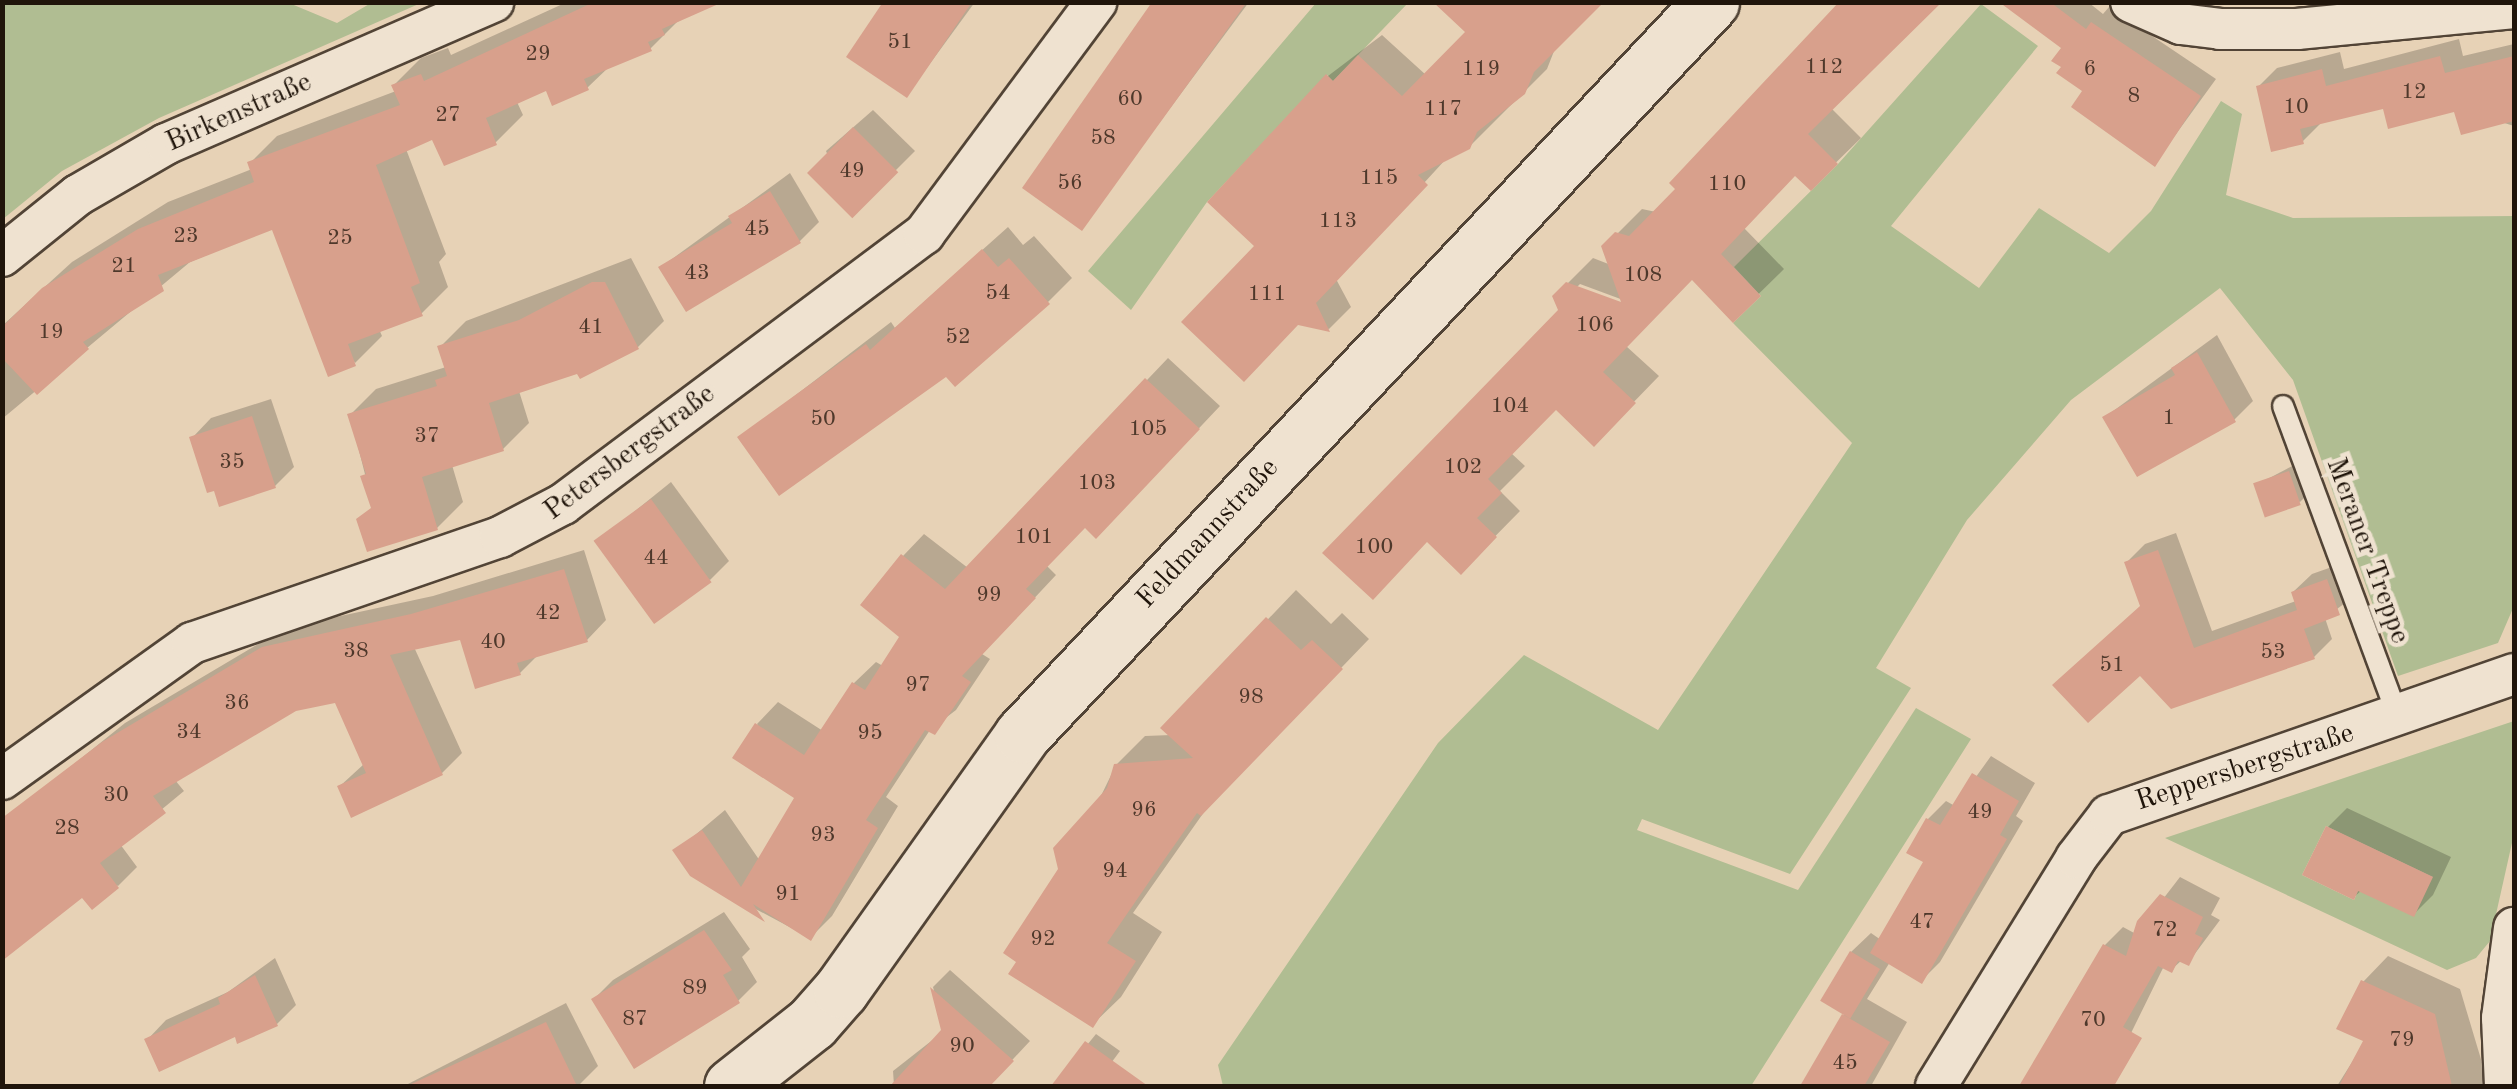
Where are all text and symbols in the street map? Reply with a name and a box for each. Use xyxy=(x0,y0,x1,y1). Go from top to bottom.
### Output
house number: 51 xyxy=(887,30,913,56)
house number: 29 xyxy=(525,42,551,68)
house number: 112 xyxy=(1805,55,1843,81)
house number: 119 xyxy=(1462,57,1500,83)
house number: 6 xyxy=(2084,57,2096,83)
street label: Birkenstraße xyxy=(161,66,317,160)
house number: 12 xyxy=(2401,80,2427,106)
house number: 8 xyxy=(2128,84,2140,110)
house number: 60 xyxy=(1117,87,1143,113)
house number: 10 xyxy=(2283,95,2309,121)
house number: 117 xyxy=(1424,97,1462,123)
house number: 27 xyxy=(435,103,461,129)
house number: 58 xyxy=(1090,126,1116,152)
house number: 49 xyxy=(839,159,865,185)
house number: 115 xyxy=(1360,166,1398,192)
house number: 56 xyxy=(1057,171,1083,197)
house number: 110 xyxy=(1708,172,1746,198)
house number: 113 xyxy=(1319,209,1357,235)
house number: 45 xyxy=(744,217,770,243)
house number: 23 xyxy=(173,224,199,250)
house number: 25 xyxy=(327,226,353,252)
house number: 21 xyxy=(111,254,137,280)
house number: 43 xyxy=(684,261,710,287)
house number: 108 xyxy=(1624,263,1662,289)
house number: 54 xyxy=(985,281,1011,307)
house number: 111 xyxy=(1248,282,1286,308)
house number: 106 xyxy=(1576,313,1614,339)
house number: 41 xyxy=(578,315,604,341)
house number: 19 xyxy=(38,320,64,346)
house number: 52 xyxy=(945,325,971,351)
street label: Petersbergstraße xyxy=(538,378,722,528)
house number: 104 xyxy=(1491,394,1529,420)
house number: 1 xyxy=(2163,406,2175,432)
house number: 50 xyxy=(810,407,836,433)
house number: 105 xyxy=(1129,417,1167,443)
house number: 37 xyxy=(414,424,440,450)
house number: 35 xyxy=(219,450,245,476)
street label: Feldmannstraße xyxy=(1130,452,1286,616)
street label: Meraner Treppe xyxy=(2318,454,2416,648)
house number: 102 xyxy=(1444,455,1482,481)
house number: 103 xyxy=(1078,471,1116,497)
house number: 101 xyxy=(1015,525,1053,551)
house number: 100 xyxy=(1355,535,1393,561)
house number: 44 xyxy=(643,546,669,572)
house number: 99 xyxy=(976,583,1002,609)
house number: 42 xyxy=(535,601,561,627)
house number: 40 xyxy=(480,630,506,656)
house number: 38 xyxy=(343,639,369,665)
house number: 53 xyxy=(2260,640,2286,666)
house number: 51 xyxy=(2099,653,2125,679)
house number: 97 xyxy=(905,673,931,699)
house number: 98 xyxy=(1238,685,1264,711)
house number: 36 xyxy=(224,691,250,717)
street label: Reppersbergstraße xyxy=(2132,717,2358,819)
house number: 34 xyxy=(176,720,202,746)
house number: 95 xyxy=(857,721,883,747)
house number: 30 xyxy=(103,783,129,809)
house number: 96 xyxy=(1131,798,1157,824)
house number: 49 xyxy=(1967,800,1993,826)
house number: 28 xyxy=(54,816,80,842)
house number: 93 xyxy=(810,823,836,849)
house number: 94 xyxy=(1102,859,1128,885)
house number: 91 xyxy=(775,882,801,908)
house number: 47 xyxy=(1909,910,1935,936)
house number: 72 xyxy=(2152,918,2178,944)
house number: 92 xyxy=(1030,927,1056,953)
house number: 89 xyxy=(682,976,708,1002)
house number: 87 xyxy=(622,1007,648,1033)
house number: 70 xyxy=(2080,1008,2106,1034)
house number: 79 xyxy=(2389,1028,2415,1054)
house number: 90 xyxy=(949,1034,975,1060)
house number: 45 xyxy=(1832,1051,1858,1077)

